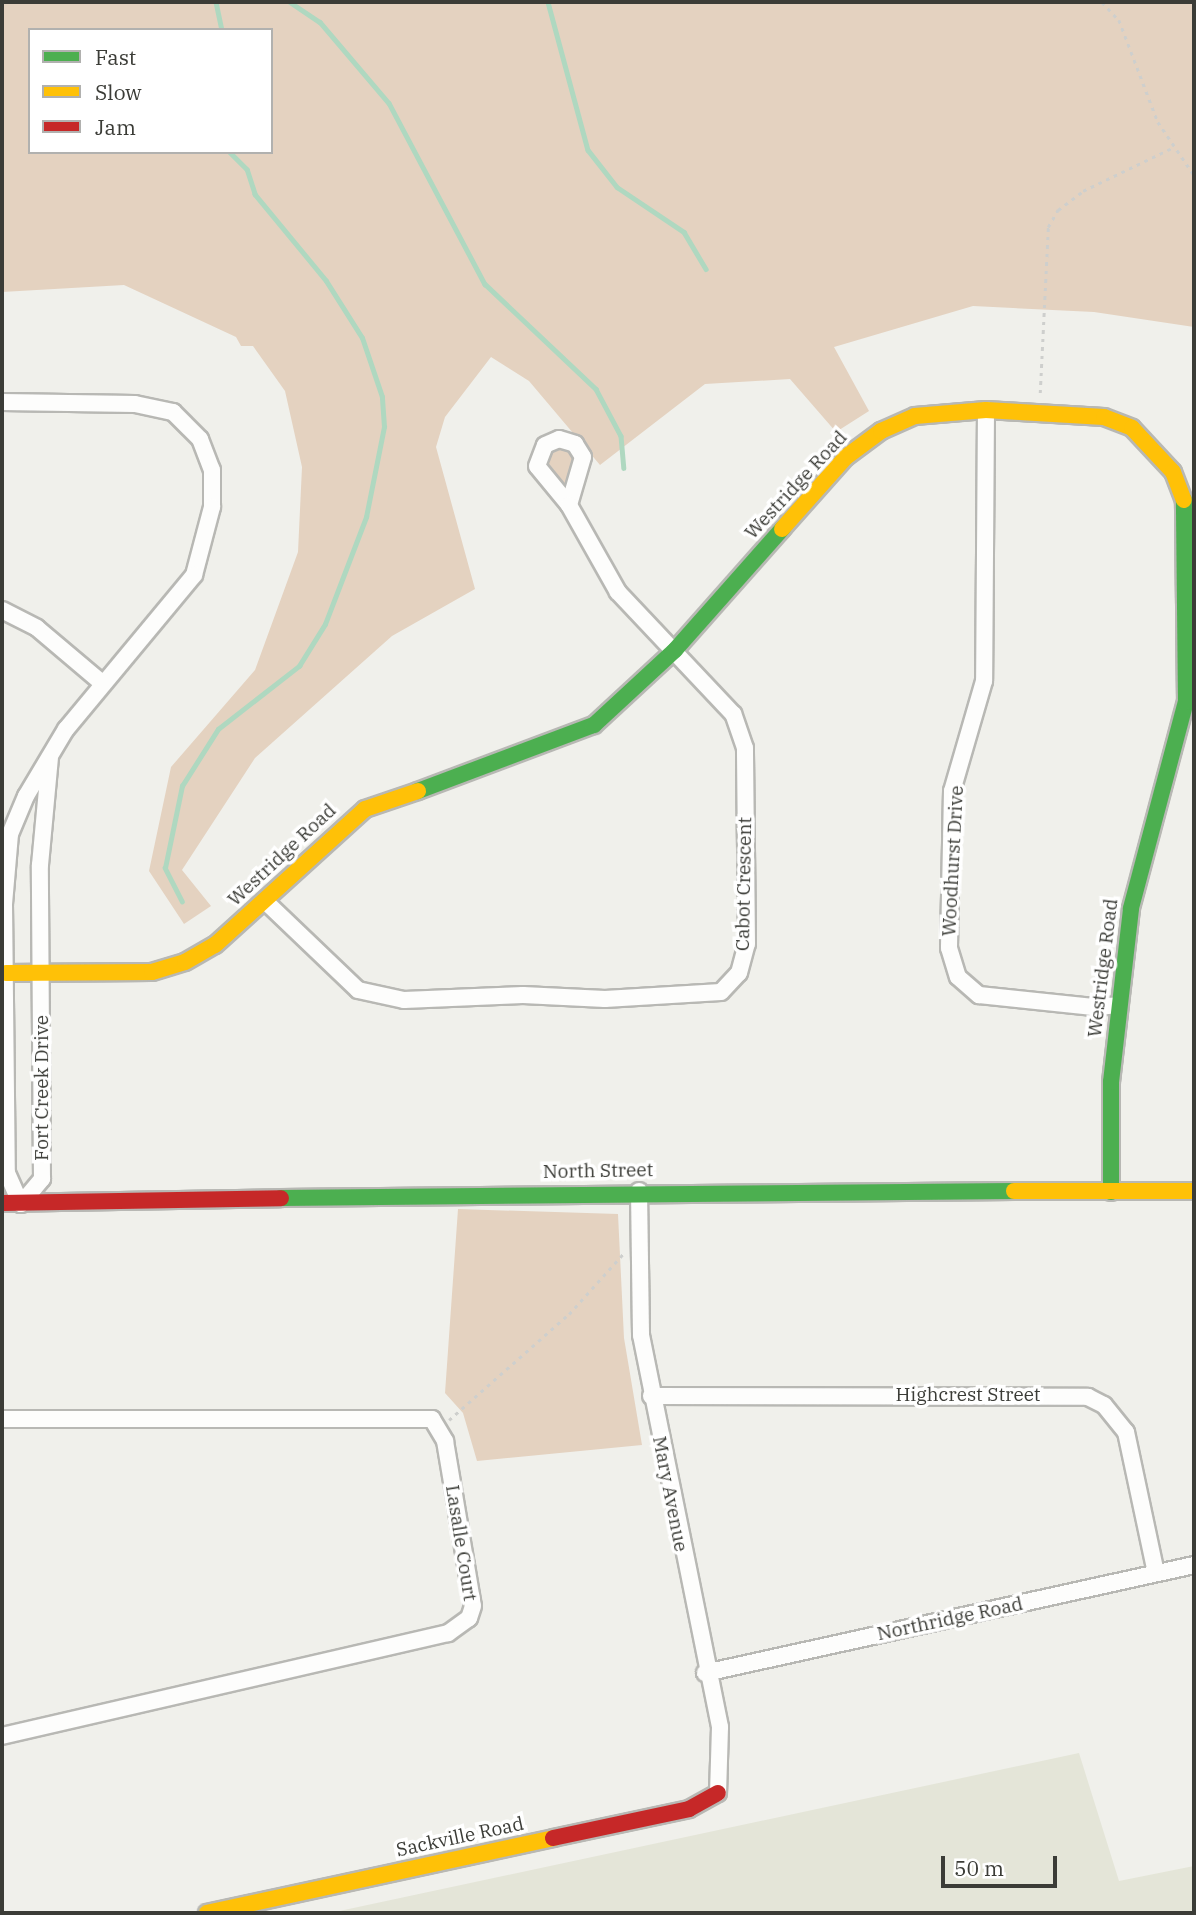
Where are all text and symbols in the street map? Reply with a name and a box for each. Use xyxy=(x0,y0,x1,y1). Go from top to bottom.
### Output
legend xyxy=(28,28,273,154)
text: Fast xyxy=(95,43,136,71)
text: Slow xyxy=(95,78,142,106)
text: Jam xyxy=(95,113,136,141)
street label: Westridge Road xyxy=(740,426,852,544)
street label: Woodhurst Drive xyxy=(938,785,968,937)
street label: Westridge Road xyxy=(223,799,341,911)
street label: Cabot Crescent xyxy=(731,817,757,951)
street label: Westridge Road xyxy=(1083,897,1123,1039)
street label: Fort Creek Drive xyxy=(31,1015,53,1161)
street label: North Street xyxy=(543,1159,653,1183)
street label: Highcrest Street xyxy=(895,1384,1041,1406)
street label: Mary Avenue xyxy=(648,1434,692,1554)
street label: Lasalle Court xyxy=(441,1483,481,1603)
street label: Northridge Road xyxy=(875,1592,1025,1646)
street label: Sackville Road xyxy=(394,1812,526,1862)
scale bar xyxy=(944,1842,1060,1886)
text: 50 m xyxy=(954,1854,1004,1882)

